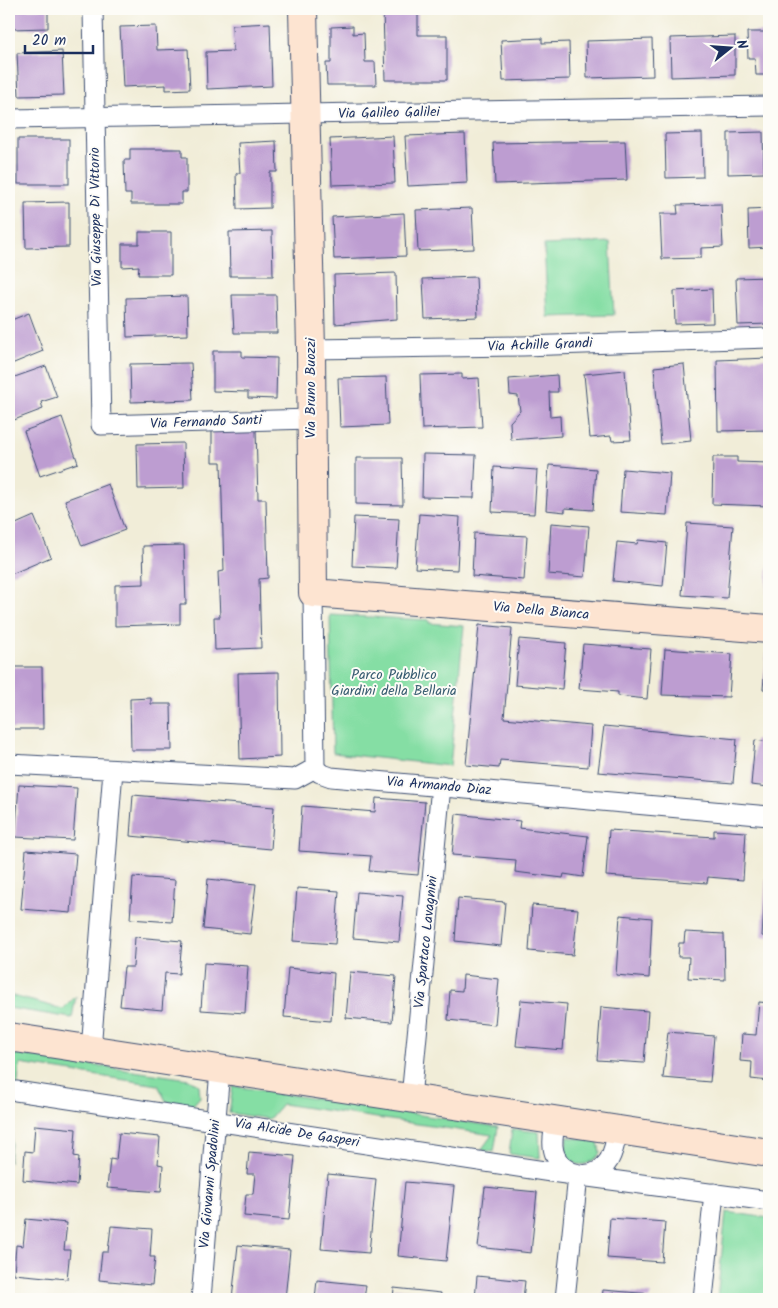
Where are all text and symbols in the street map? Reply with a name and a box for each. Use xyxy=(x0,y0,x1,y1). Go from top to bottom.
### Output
scale bar xyxy=(25,22,92,54)
north arrow xyxy=(706,22,756,72)
text: 20 m xyxy=(32,29,66,53)
text: N xyxy=(730,37,753,52)
street label: Via Galileo Galilei xyxy=(338,101,441,125)
street label: Via Giuseppe Di Vittorio xyxy=(84,147,108,287)
street label: Via Achille Grandi xyxy=(487,332,593,358)
street label: Via Bruno Buozzi xyxy=(300,337,322,438)
street label: Via Fernando Santi xyxy=(150,409,263,435)
street label: Via Della Bianca xyxy=(492,596,590,626)
park label: Parco Pubblico Giardini della Bellaria xyxy=(331,664,457,702)
street label: Via Armando Diaz xyxy=(386,770,492,802)
street label: Via Spartaco Lavagnini xyxy=(408,874,444,1009)
street label: Via Alcide De Gasperi xyxy=(233,1112,362,1154)
street label: Via Giovanni Spadolini xyxy=(193,1118,227,1249)

